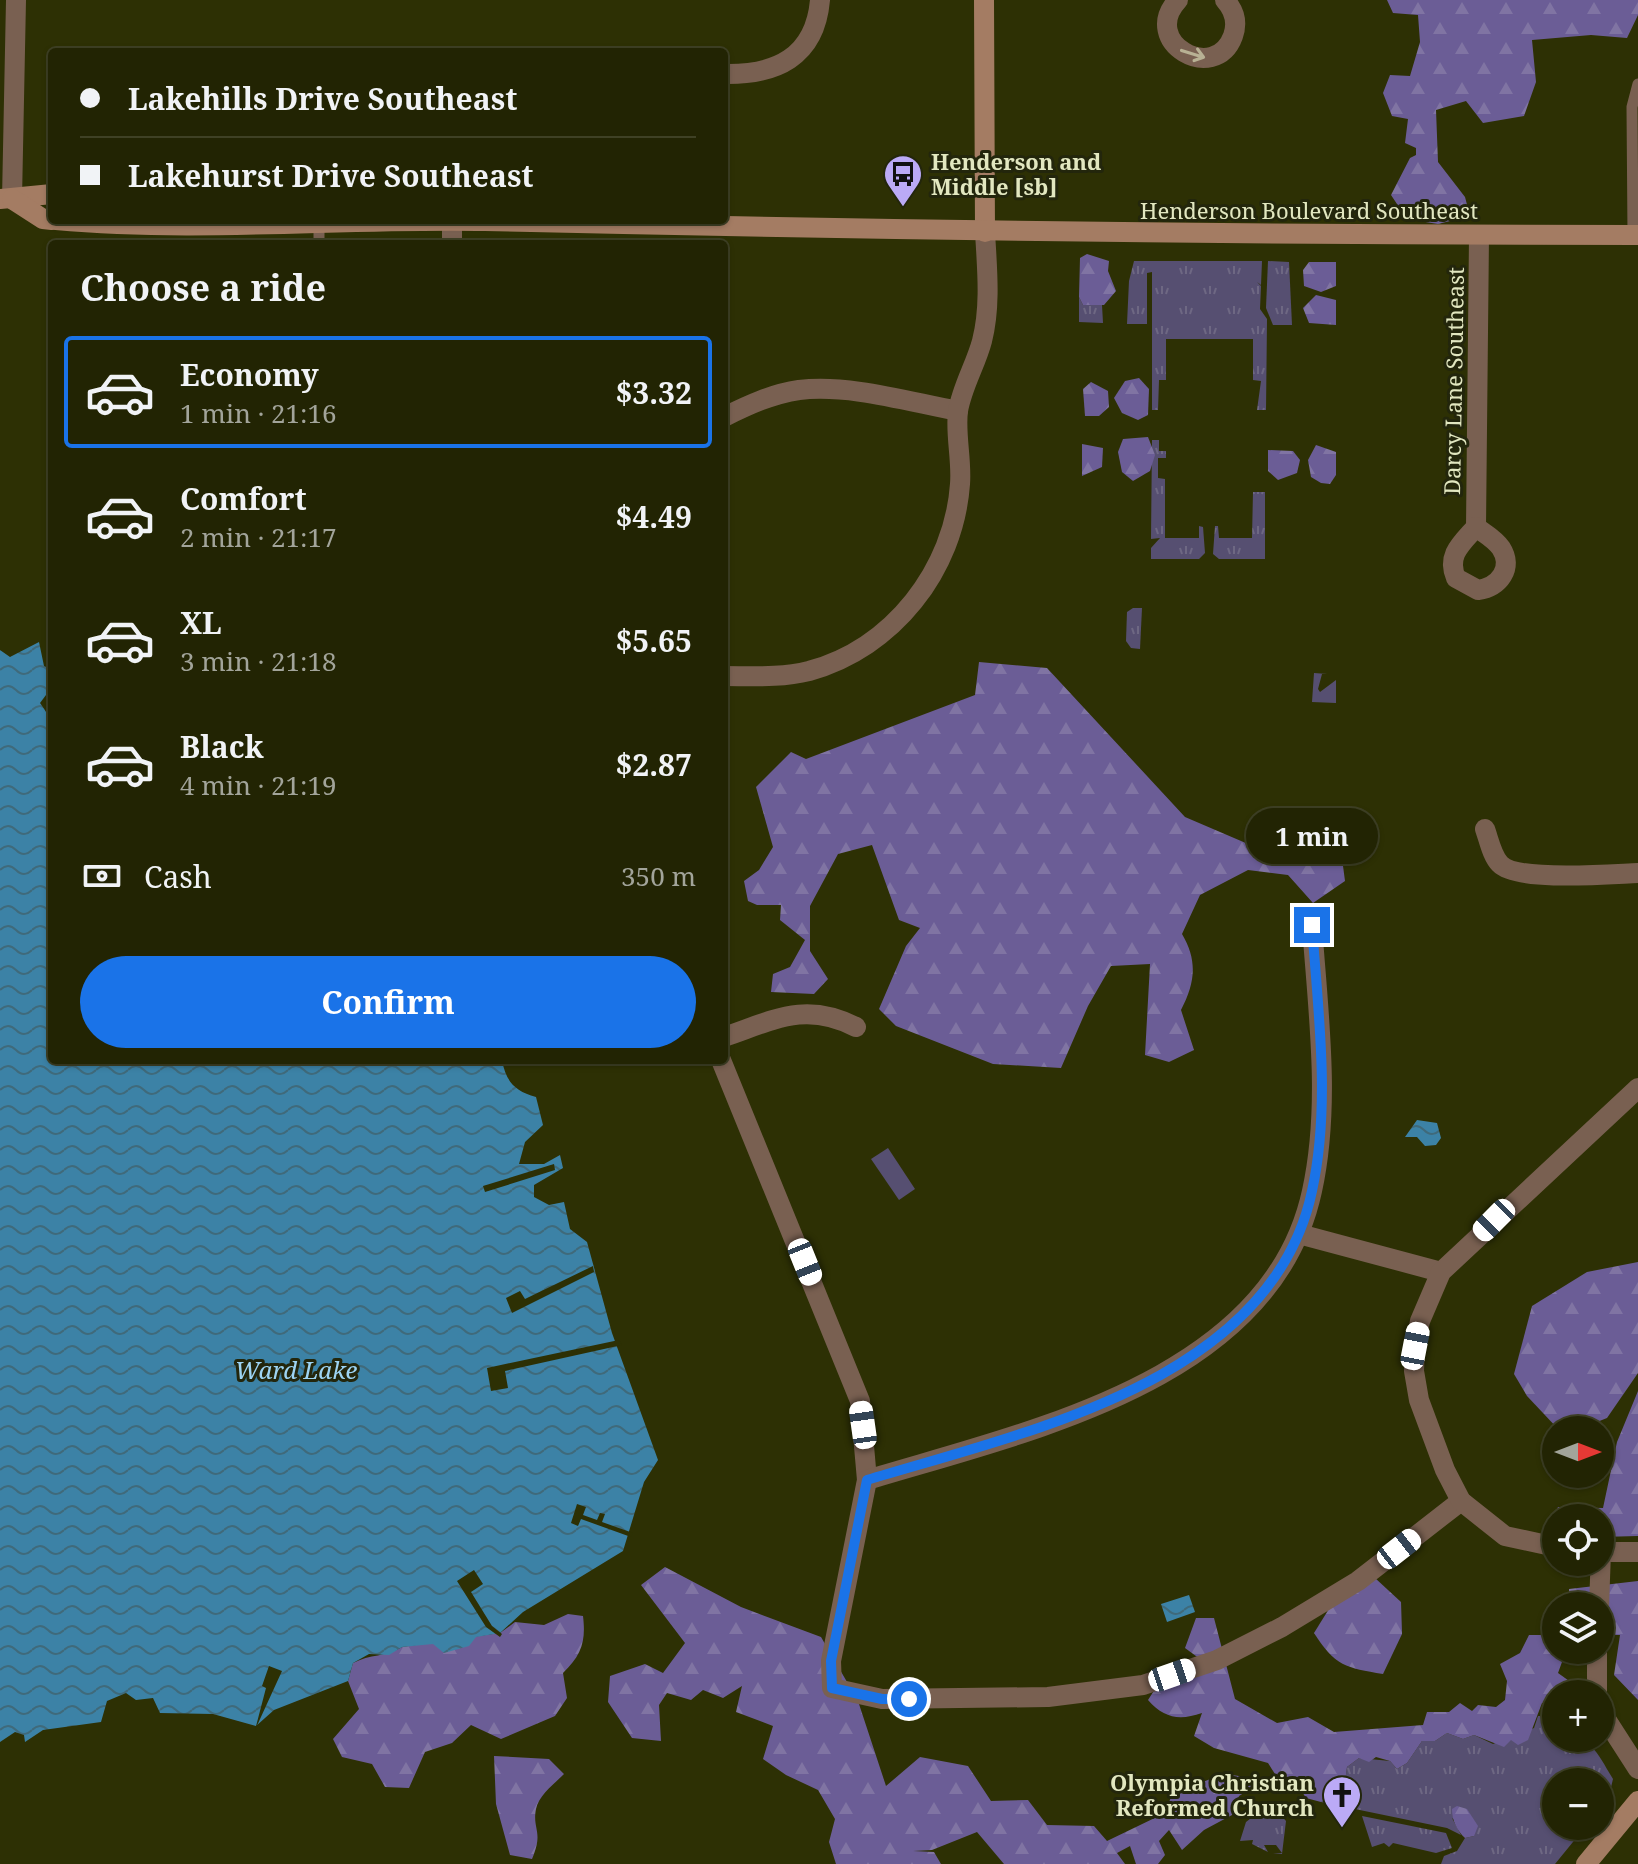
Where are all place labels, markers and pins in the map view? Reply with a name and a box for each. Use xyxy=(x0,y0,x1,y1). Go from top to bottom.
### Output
place label: Henderson and Middle [sb] xyxy=(931,146,1101,201)
bus stop icon: Henderson and Middle [sb] xyxy=(882,153,924,208)
place label: Olympia Christian Reformed Church xyxy=(1110,1767,1314,1822)
church icon: Olympia Christian Reformed Church xyxy=(1321,1774,1363,1829)

